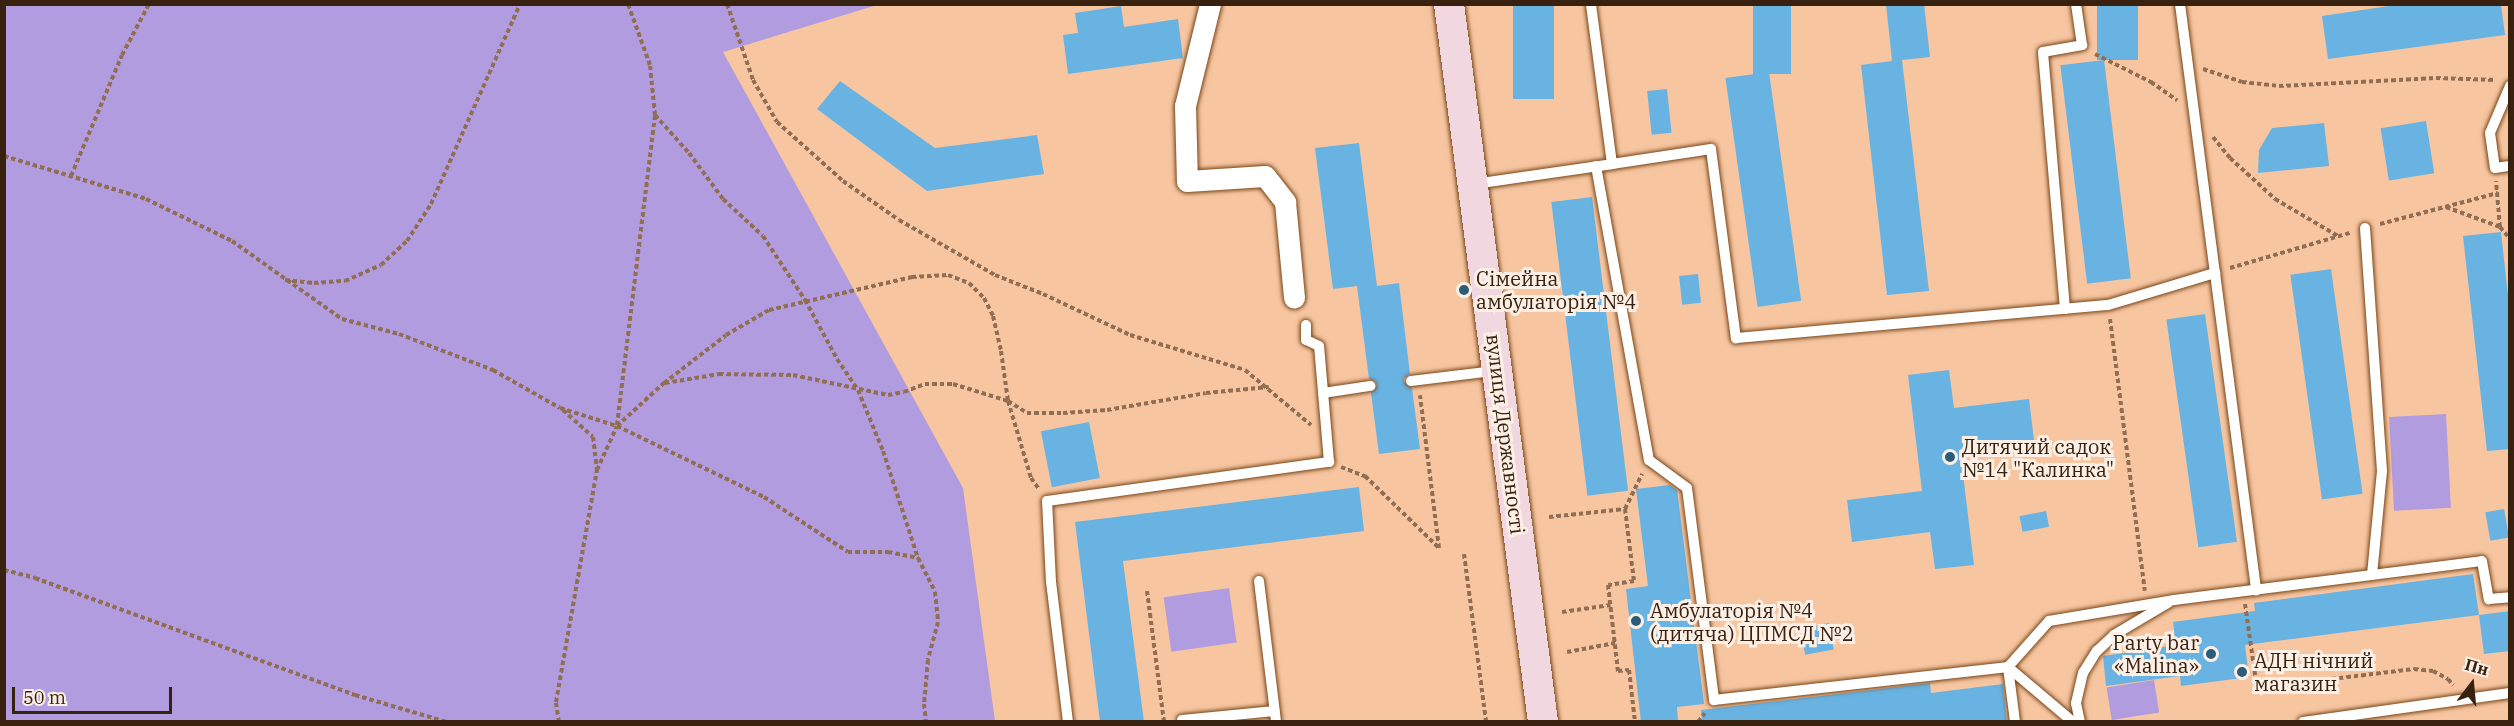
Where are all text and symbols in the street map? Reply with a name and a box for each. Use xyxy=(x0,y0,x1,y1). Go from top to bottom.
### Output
place label: Сімейна амбулаторія №4 xyxy=(1476,266,1636,313)
marker: Сімейна амбулаторія №4 xyxy=(1457,283,1471,297)
street label: вулиця Державності xyxy=(1482,332,1530,536)
place label: Дитячий садок №14 "Калинка" xyxy=(1962,434,2114,481)
marker: Дитячий садок №14 "Калинка" xyxy=(1943,450,1957,464)
place label: Амбулаторія №4 (дитяча) ЦПМСД №2 xyxy=(1650,598,1854,645)
marker: Амбулаторія №4 (дитяча) ЦПМСД №2 xyxy=(1627,612,1645,630)
place label: Party bar «Malina» xyxy=(2113,630,2199,677)
marker: Party bar «Malina» xyxy=(2204,647,2218,661)
place label: АДН нічний магазин xyxy=(2254,648,2373,695)
north arrow xyxy=(2442,654,2502,714)
text: Пн xyxy=(2463,654,2491,680)
marker: АДН нічний магазин xyxy=(2235,665,2249,679)
scale bar xyxy=(15,675,176,713)
text: 50 m xyxy=(23,686,66,709)

